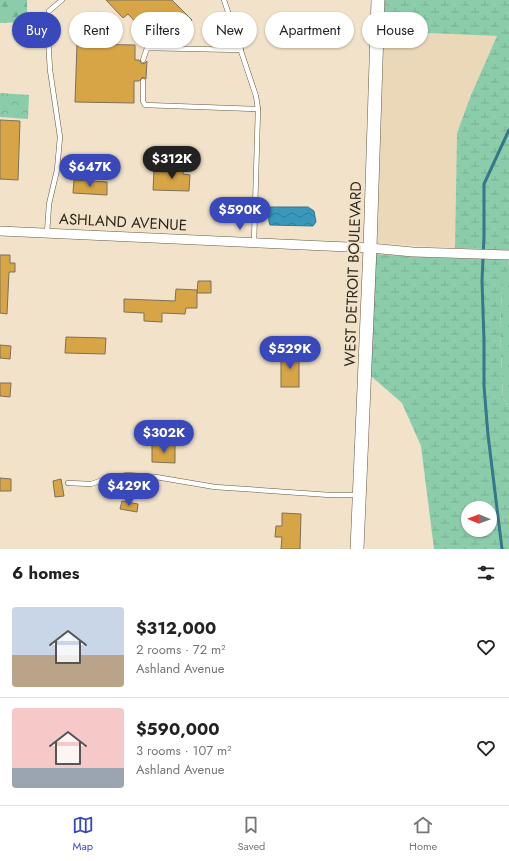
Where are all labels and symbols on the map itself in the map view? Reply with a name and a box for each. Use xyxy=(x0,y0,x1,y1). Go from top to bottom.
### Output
pin: $312K xyxy=(144,146,200,180)
pin: $647K xyxy=(62,154,118,188)
street label: WEST DETROIT BOULEVARD xyxy=(339,181,367,367)
pin: $590K xyxy=(212,197,268,231)
street label: ASHLAND AVENUE xyxy=(58,208,188,236)
pin: $529K xyxy=(262,336,318,370)
pin: $302K xyxy=(136,420,192,454)
pin: $429K xyxy=(101,473,157,507)
north arrow xyxy=(461,501,497,537)

